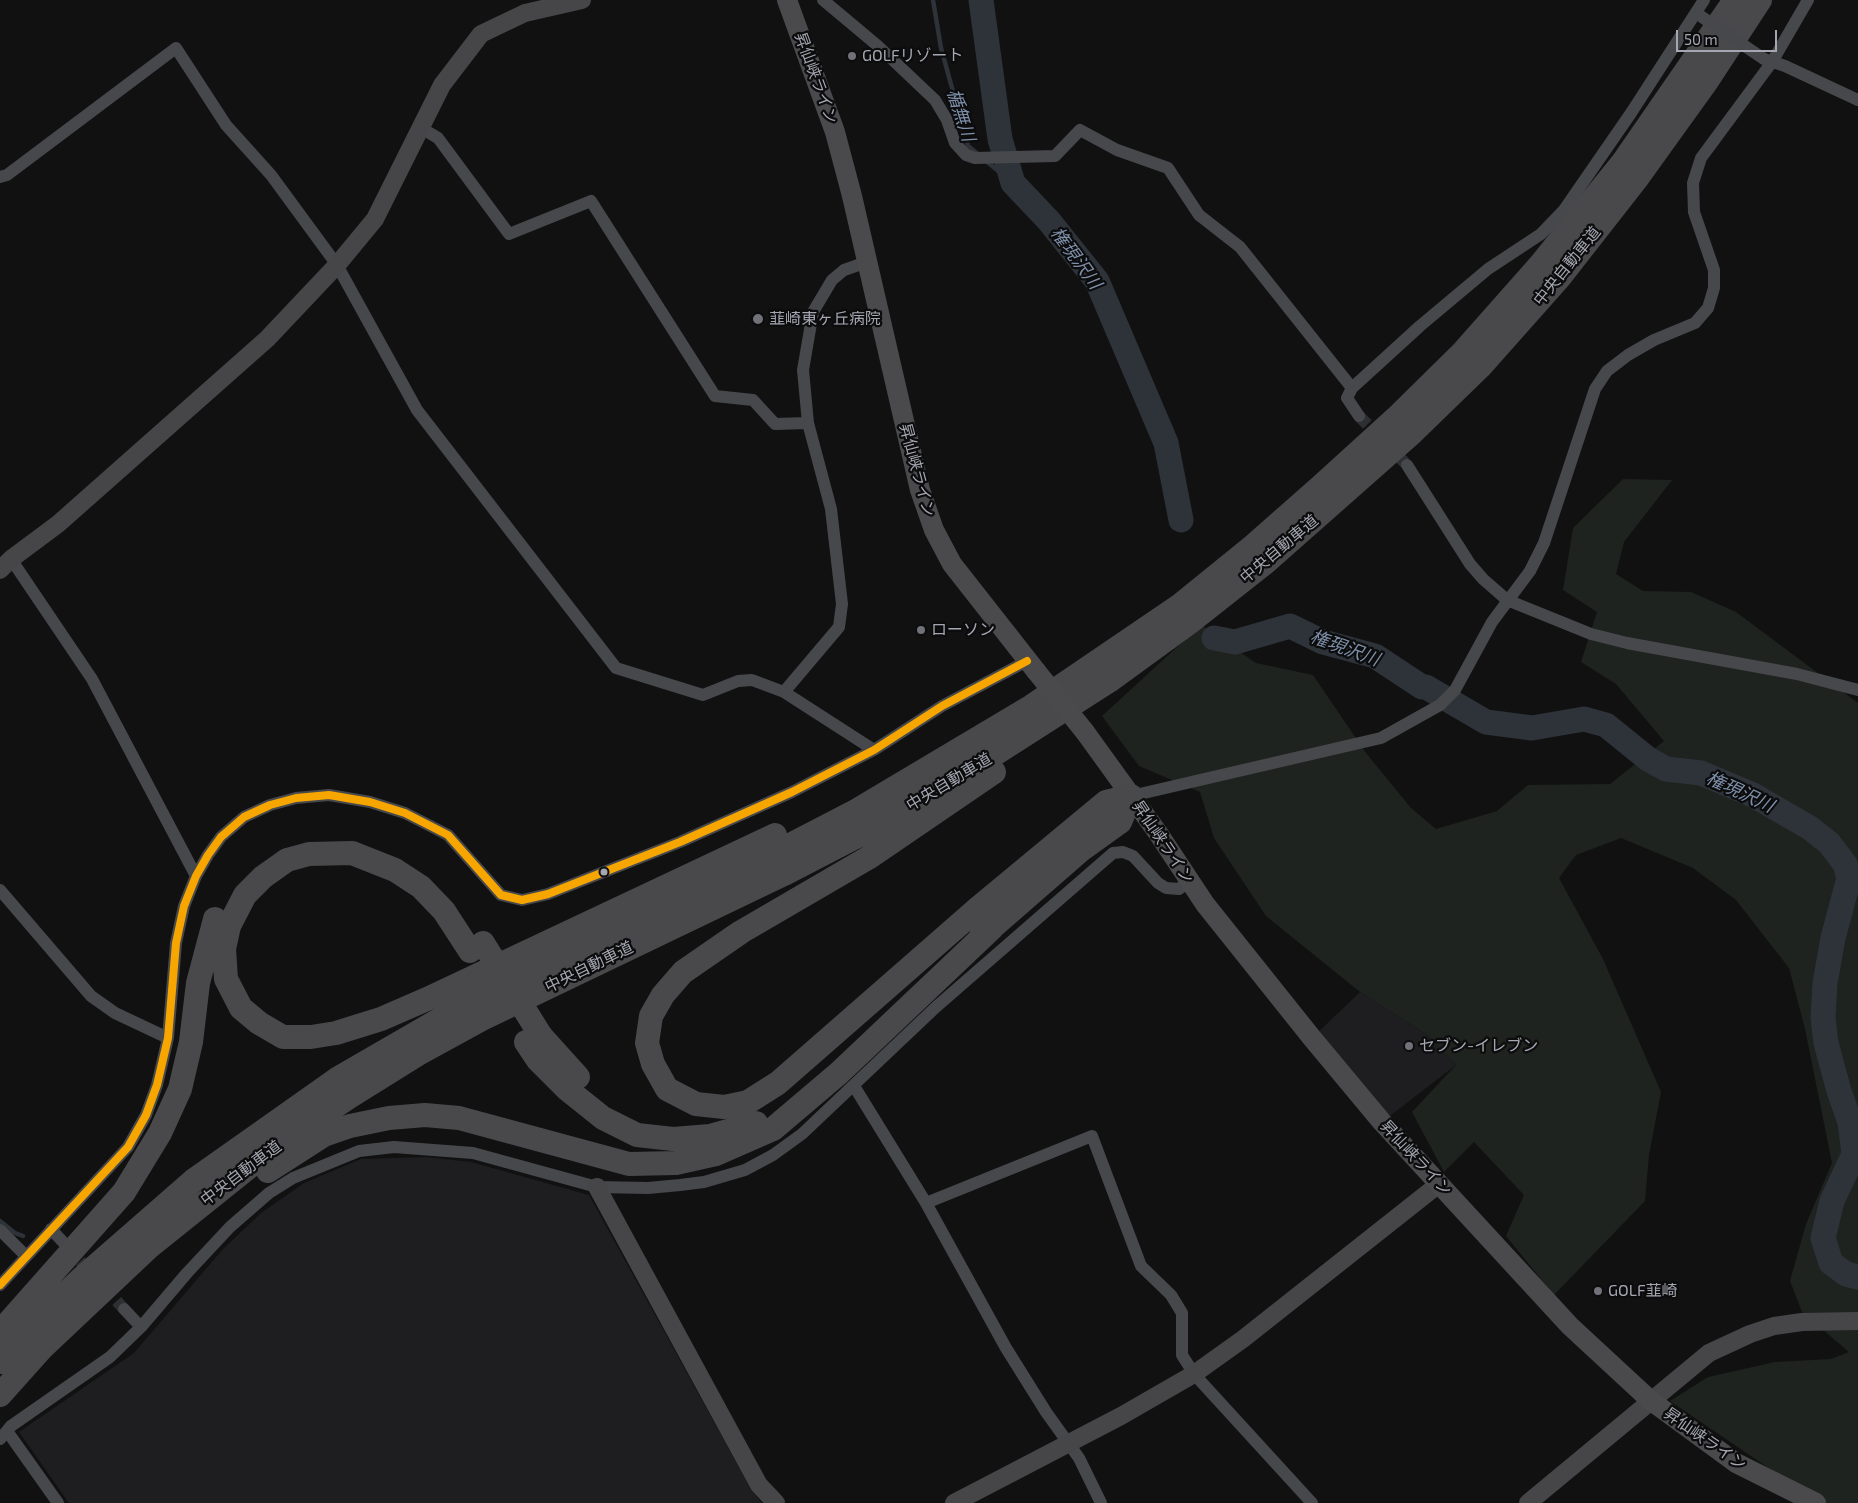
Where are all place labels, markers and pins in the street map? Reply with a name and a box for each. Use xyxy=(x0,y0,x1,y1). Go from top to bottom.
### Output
place label: GOLFリゾート xyxy=(862,46,964,66)
marker: GOLFリゾート xyxy=(846,50,858,62)
place label: 韮崎東ヶ丘病院 xyxy=(769,309,881,329)
marker: 韮崎東ヶ丘病院 xyxy=(751,312,765,326)
place label: ローソン xyxy=(931,620,995,640)
marker: ローソン xyxy=(915,624,927,636)
unlabelled marker xyxy=(599,867,609,877)
place label: セブン-イレブン xyxy=(1419,1036,1538,1056)
marker: セブン-イレブン xyxy=(1403,1040,1415,1052)
place label: GOLF韮崎 xyxy=(1608,1281,1678,1301)
marker: GOLF韮崎 xyxy=(1592,1285,1604,1297)

